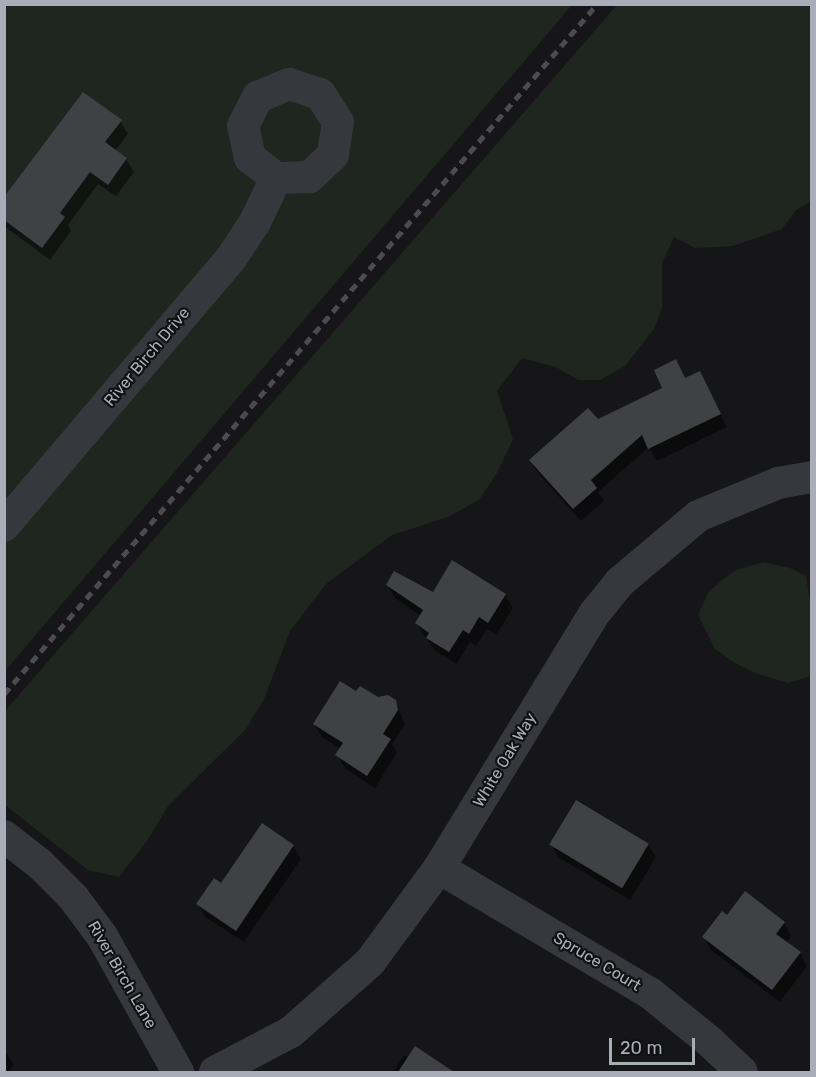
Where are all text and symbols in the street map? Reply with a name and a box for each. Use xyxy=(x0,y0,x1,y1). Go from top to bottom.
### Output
street label: River Birch Drive xyxy=(100,304,194,410)
street label: White Oak Way xyxy=(469,709,541,811)
street label: River Birch Lane xyxy=(83,918,161,1032)
street label: Spruce Court xyxy=(550,928,644,996)
scale bar xyxy=(612,1026,698,1064)
text: 20 m xyxy=(620,1037,662,1059)

